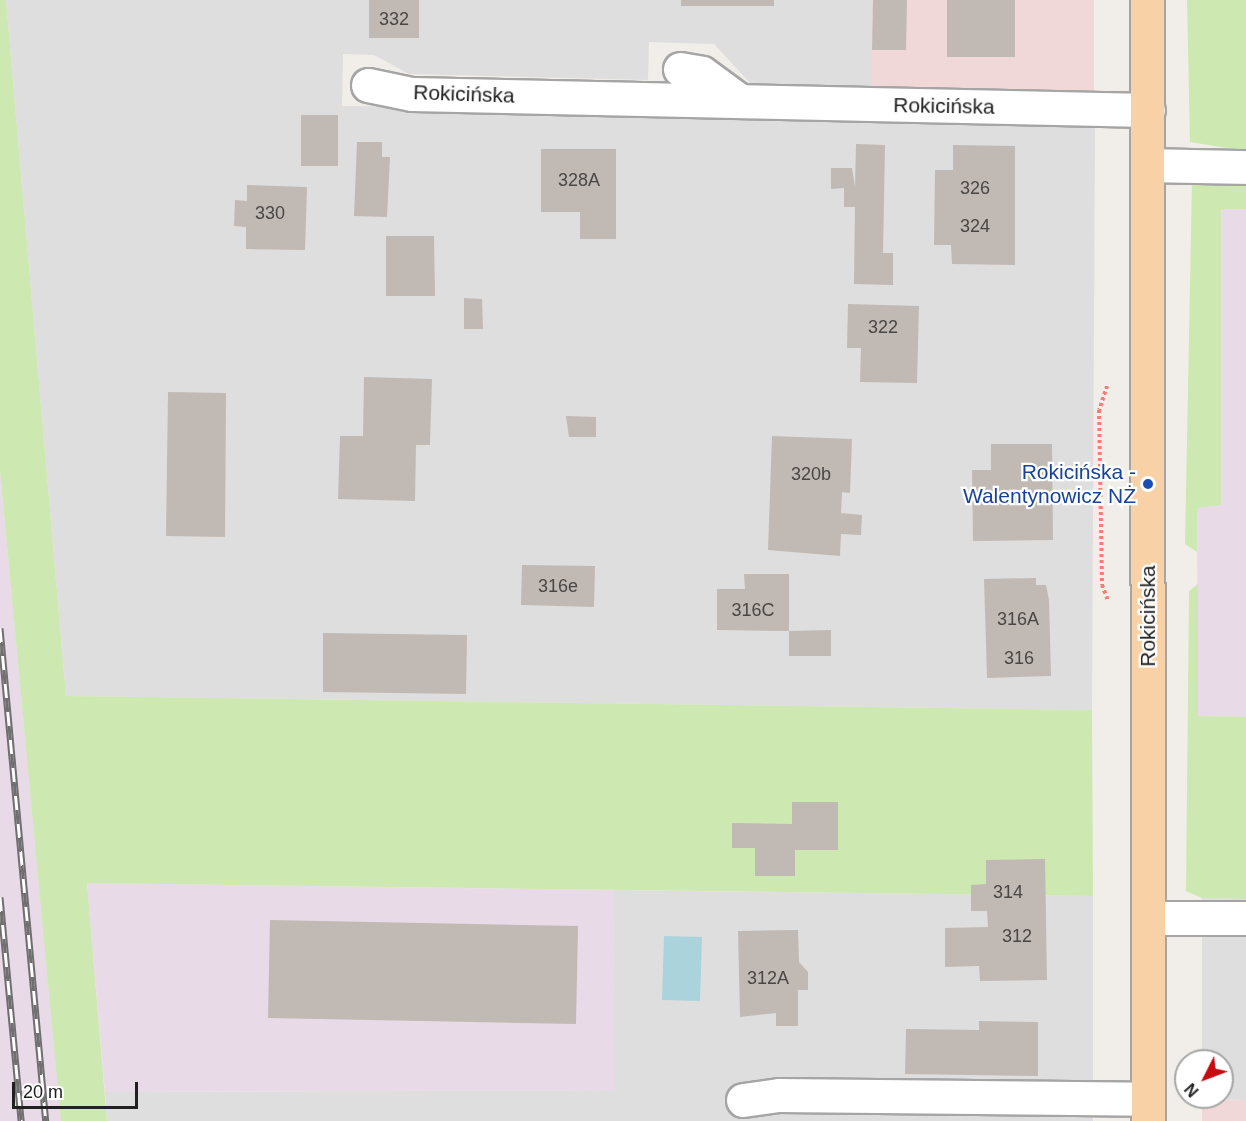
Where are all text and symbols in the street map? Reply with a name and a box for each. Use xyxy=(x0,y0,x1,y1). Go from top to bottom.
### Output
house number: 332 xyxy=(379,8,409,30)
street label: Rokicińska xyxy=(413,80,515,108)
street label: Rokicińska xyxy=(893,93,995,119)
house number: 328A xyxy=(558,169,600,191)
house number: 326 xyxy=(960,177,990,199)
house number: 330 xyxy=(255,202,285,224)
house number: 324 xyxy=(960,215,990,237)
house number: 322 xyxy=(868,316,898,338)
place label: Rokicińska - Walentynowicz NŻ xyxy=(963,459,1136,509)
house number: 320b xyxy=(791,463,831,485)
marker: Rokicińska - Walentynowicz NŻ xyxy=(1141,477,1155,491)
street label: Rokicińska xyxy=(1135,565,1161,667)
house number: 316e xyxy=(538,575,578,597)
house number: 316C xyxy=(731,599,775,621)
house number: 316A xyxy=(997,608,1039,630)
house number: 316 xyxy=(1004,647,1034,669)
house number: 314 xyxy=(993,881,1023,903)
house number: 312 xyxy=(1002,925,1032,947)
house number: 312A xyxy=(747,967,789,989)
north arrow xyxy=(1174,1049,1234,1109)
scale bar xyxy=(15,1070,141,1108)
text: N xyxy=(1182,1080,1202,1100)
text: 20 m xyxy=(23,1082,63,1102)

